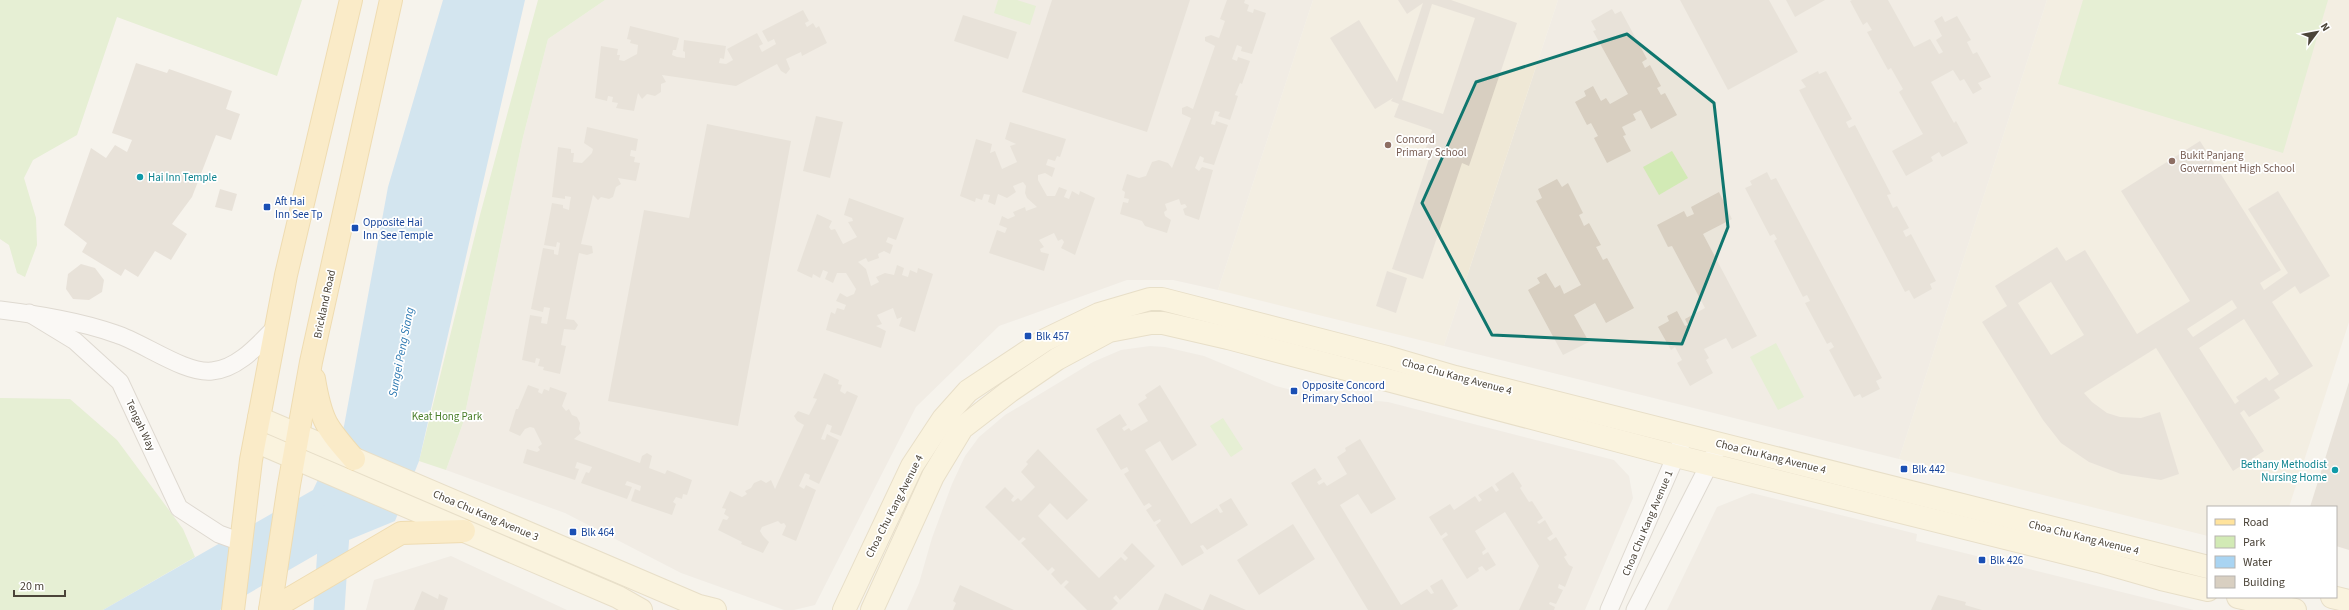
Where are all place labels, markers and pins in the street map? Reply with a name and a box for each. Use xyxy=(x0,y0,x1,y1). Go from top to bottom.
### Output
place label: Concord Primary School xyxy=(1396,132,1467,160)
marker: Concord Primary School xyxy=(1383,140,1393,150)
place label: Bukit Panjang Government High School xyxy=(2180,148,2295,176)
marker: Bukit Panjang Government High School xyxy=(2167,156,2177,166)
place label: Hai Inn Temple xyxy=(148,170,217,185)
marker: Hai Inn Temple xyxy=(135,172,145,182)
place label: Aft Hai Inn See Tp xyxy=(275,194,323,222)
marker: Aft Hai Inn See Tp xyxy=(262,202,272,212)
place label: Opposite Hai Inn See Temple xyxy=(363,215,434,243)
marker: Opposite Hai Inn See Temple xyxy=(350,223,360,233)
place label: Blk 457 xyxy=(1036,329,1069,344)
marker: Blk 457 xyxy=(1023,331,1033,341)
place label: Opposite Concord Primary School xyxy=(1302,378,1385,406)
marker: Opposite Concord Primary School xyxy=(1289,386,1299,396)
place label: Bethany Methodist Nursing Home xyxy=(2241,457,2328,485)
place label: Blk 442 xyxy=(1912,462,1945,477)
marker: Blk 442 xyxy=(1899,464,1909,474)
marker: Bethany Methodist Nursing Home xyxy=(2330,465,2340,475)
place label: Blk 464 xyxy=(581,525,615,540)
marker: Blk 464 xyxy=(568,527,578,537)
place label: Blk 426 xyxy=(1990,553,2024,568)
marker: Blk 426 xyxy=(1977,555,1987,565)

